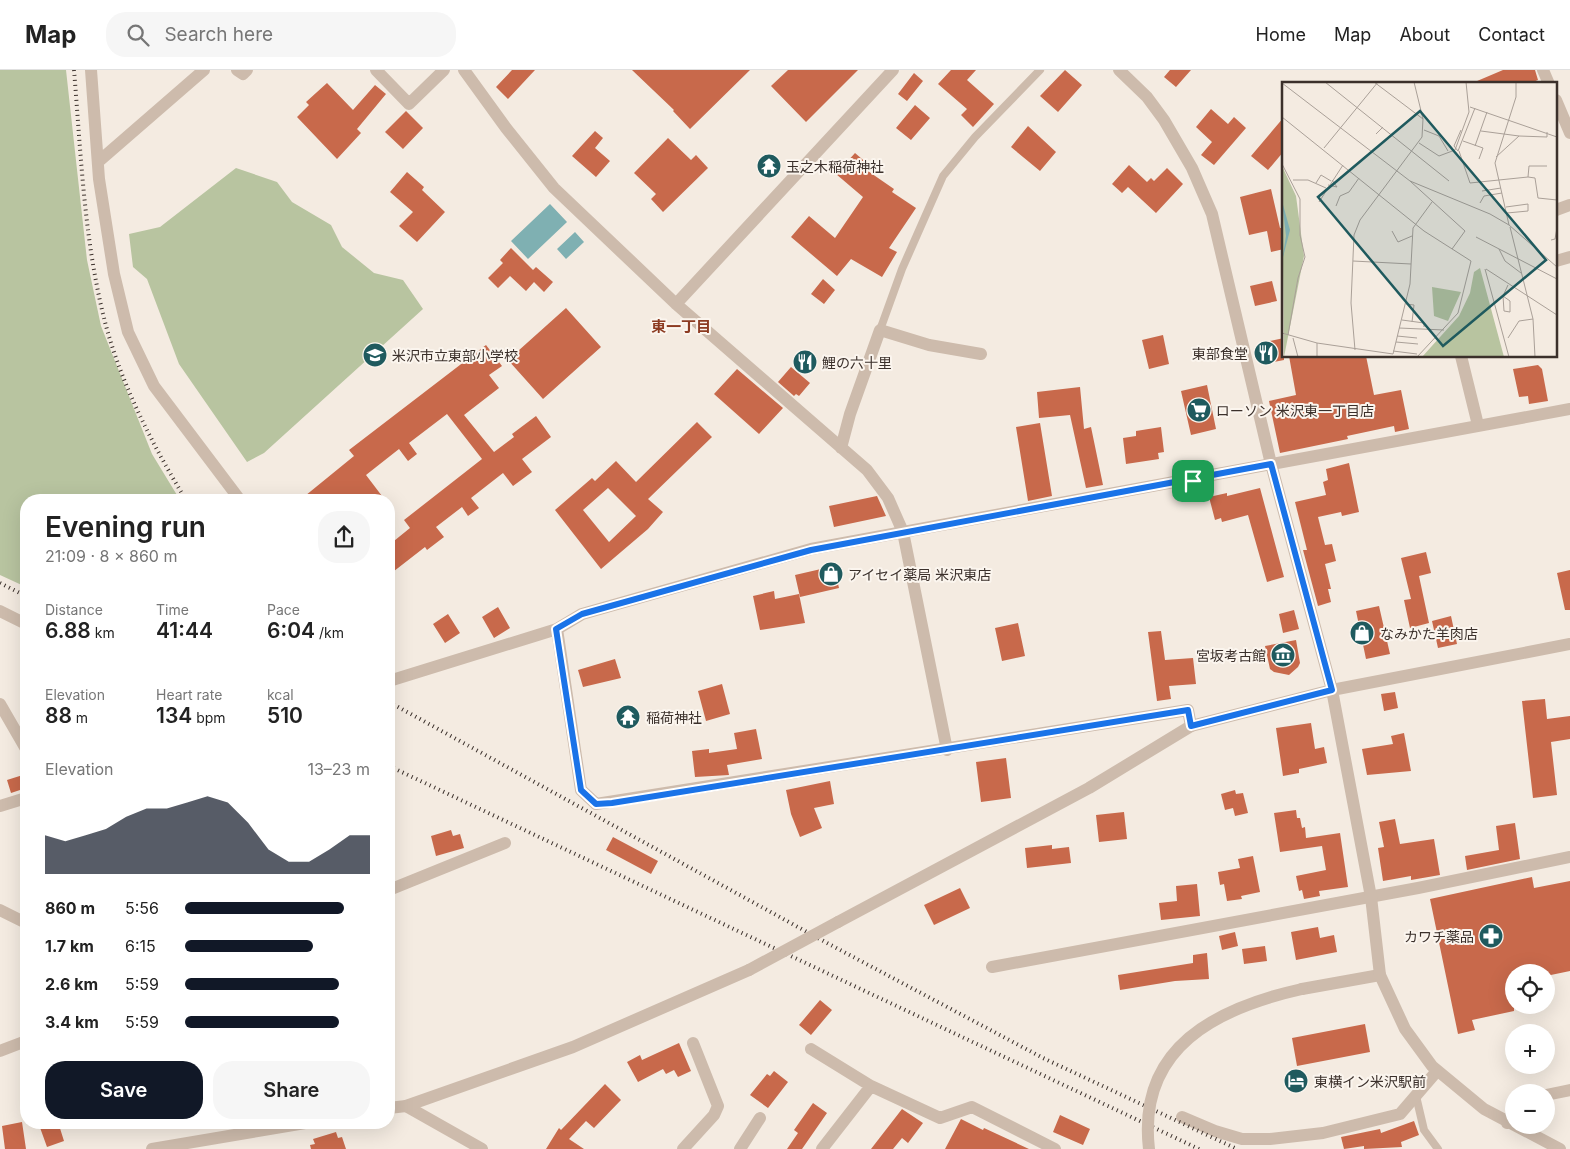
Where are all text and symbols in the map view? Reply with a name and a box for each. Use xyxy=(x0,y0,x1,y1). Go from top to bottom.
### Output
search box xyxy=(106,12,456,57)
text: Map xyxy=(25,20,76,49)
icon: search xyxy=(124,21,152,49)
text: Search here xyxy=(164,23,273,46)
text: Home xyxy=(1256,24,1306,45)
text: Map xyxy=(1334,24,1371,45)
text: About xyxy=(1399,24,1450,45)
text: Contact xyxy=(1478,24,1545,45)
inset map xyxy=(1282,82,1558,358)
temple icon: 玉之木稲荷神社 xyxy=(756,153,782,179)
place label: 玉之木稲荷神社 xyxy=(786,158,884,175)
district label: 東一丁目 xyxy=(651,317,711,336)
restaurant icon: 東部食堂 xyxy=(1253,340,1279,366)
school or university icon: 米沢市立東部小学校 xyxy=(362,342,388,368)
place label: 東部食堂 xyxy=(1192,345,1248,362)
place label: 米沢市立東部小学校 xyxy=(392,347,518,364)
restaurant icon: 鯉の六十里 xyxy=(792,349,818,375)
place label: 鯉の六十里 xyxy=(822,354,892,371)
supermarket icon: ローソン 米沢東一丁目店 xyxy=(1186,397,1212,423)
place label: ローソン 米沢東一丁目店 xyxy=(1216,402,1374,419)
pin xyxy=(1172,460,1214,502)
icon: arrive xyxy=(1179,467,1207,495)
text: Evening run xyxy=(45,510,206,544)
button: share xyxy=(318,511,370,563)
text: 21:09 · 8 × 860 m xyxy=(45,546,177,566)
shop icon: アイセイ薬局 米沢東店 xyxy=(818,561,844,587)
place label: アイセイ薬局 米沢東店 xyxy=(848,566,991,583)
text: Distance xyxy=(45,601,103,618)
text: Time xyxy=(156,601,189,618)
text: Pace xyxy=(267,601,300,618)
text: 6.88 xyxy=(45,618,91,643)
text: 41:44 xyxy=(156,618,213,643)
text: 6:04 xyxy=(267,618,315,643)
shop icon: なみかた羊肉店 xyxy=(1349,620,1375,646)
text: km xyxy=(91,624,115,641)
text: /km xyxy=(315,624,344,641)
place label: なみかた羊肉店 xyxy=(1380,625,1478,642)
museum icon: 宮坂考古館 xyxy=(1270,642,1296,668)
place label: 宮坂考古館 xyxy=(1196,647,1266,664)
text: Elevation xyxy=(45,686,105,703)
text: Heart rate xyxy=(156,686,222,703)
text: kcal xyxy=(267,686,294,703)
text: 88 xyxy=(45,703,72,728)
text: 134 xyxy=(156,703,192,728)
text: 510 xyxy=(267,703,303,728)
temple icon: 稲荷神社 xyxy=(615,704,641,730)
text: m xyxy=(72,709,88,726)
text: bpm xyxy=(192,709,226,726)
place label: 稲荷神社 xyxy=(646,709,702,726)
text: Elevation xyxy=(45,759,114,779)
text: 13–23 m xyxy=(307,759,370,779)
text: 860 m xyxy=(45,898,95,918)
text: 5:56 xyxy=(125,898,159,918)
pharmacy icon: カワチ薬品 xyxy=(1478,923,1504,949)
place label: カワチ薬品 xyxy=(1404,928,1474,945)
text: 1.7 km xyxy=(45,936,94,956)
text: 6:15 xyxy=(125,936,156,956)
map controls xyxy=(1505,964,1555,1134)
button: locate xyxy=(1505,964,1555,1014)
text: 2.6 km xyxy=(45,974,98,994)
text: 5:59 xyxy=(125,974,159,994)
text: 3.4 km xyxy=(45,1012,99,1032)
text: 5:59 xyxy=(125,1012,159,1032)
button: + xyxy=(1505,1024,1555,1074)
button: Save xyxy=(45,1061,203,1119)
button: Share xyxy=(213,1061,370,1119)
hotel icon: 東横イン米沢駅前 xyxy=(1283,1068,1309,1094)
place label: 東横イン米沢駅前 xyxy=(1314,1073,1426,1090)
button: − xyxy=(1505,1084,1555,1134)

